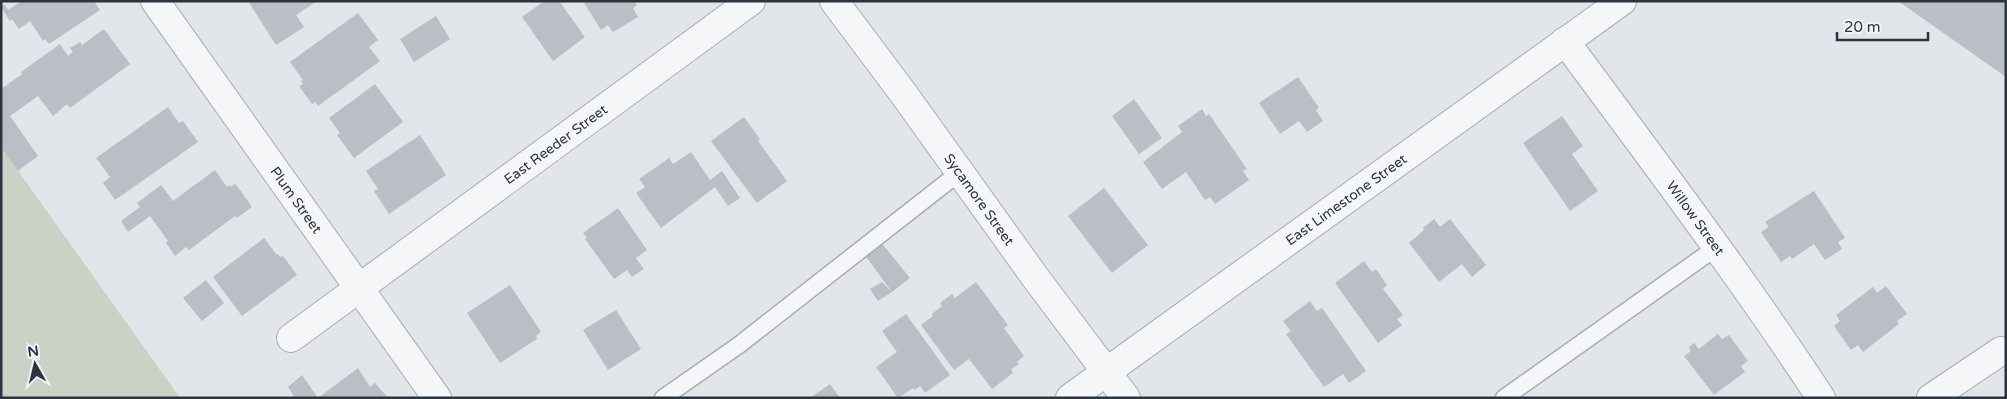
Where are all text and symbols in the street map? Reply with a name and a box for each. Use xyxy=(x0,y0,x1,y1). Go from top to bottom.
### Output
scale bar xyxy=(1837,10,1928,42)
text: 20 m xyxy=(1844,18,1881,36)
street label: East Reeder Street xyxy=(501,101,611,188)
street label: Sycamore Street xyxy=(940,150,1018,250)
street label: East Limestone Street xyxy=(1282,150,1411,249)
street label: Plum Street xyxy=(266,164,326,237)
street label: Willow Street xyxy=(1662,178,1728,259)
north arrow xyxy=(10,339,60,389)
text: N xyxy=(27,342,40,361)

